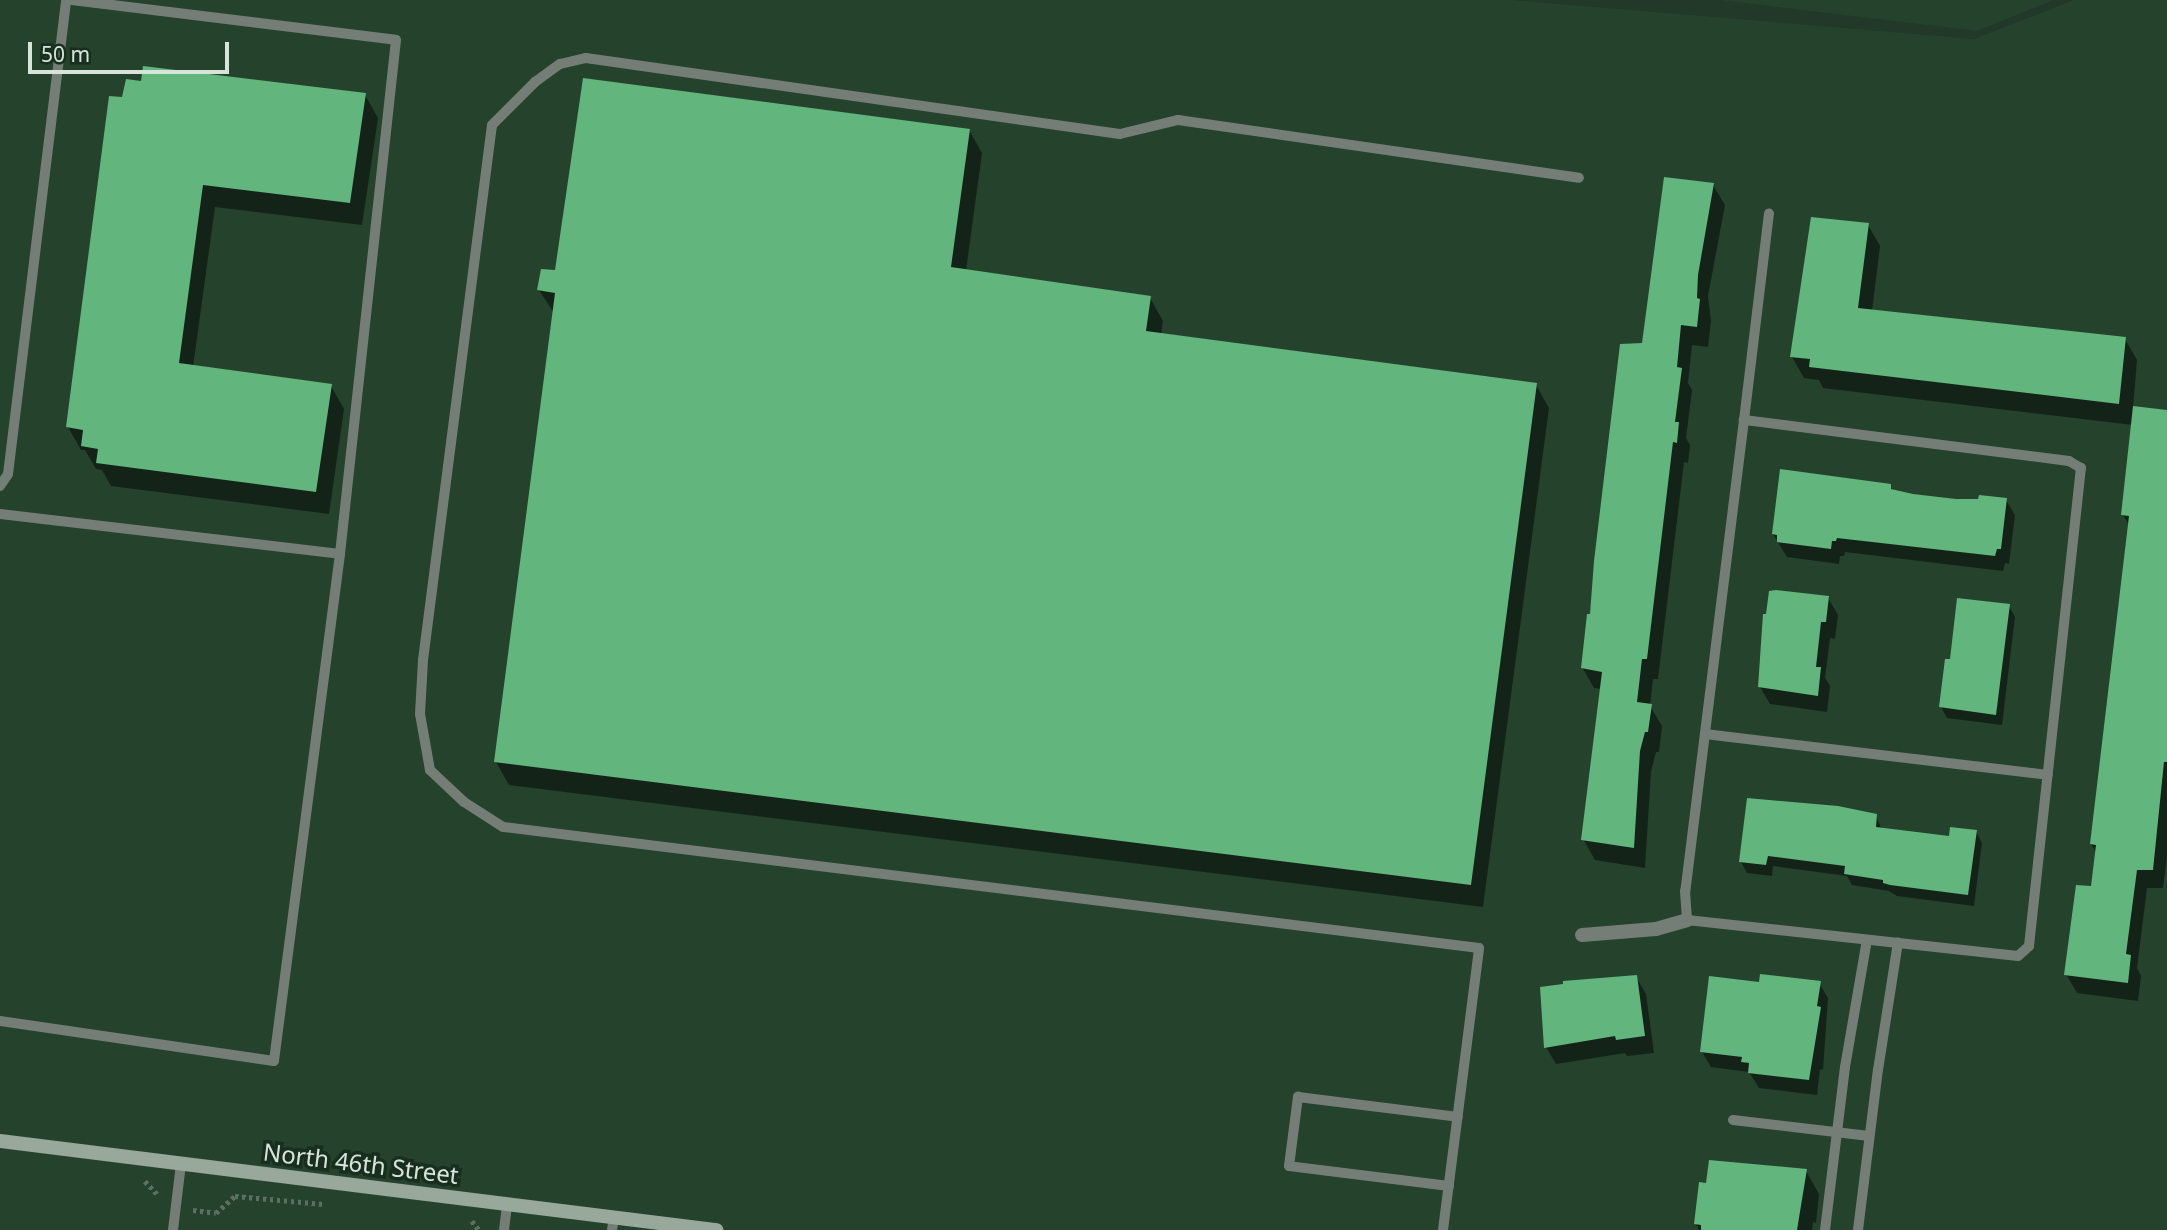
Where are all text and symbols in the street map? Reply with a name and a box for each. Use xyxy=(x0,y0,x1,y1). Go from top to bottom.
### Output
scale bar xyxy=(32,28,233,72)
text: 50 m xyxy=(41,40,90,68)
street label: North 46th Street xyxy=(262,1137,460,1189)

